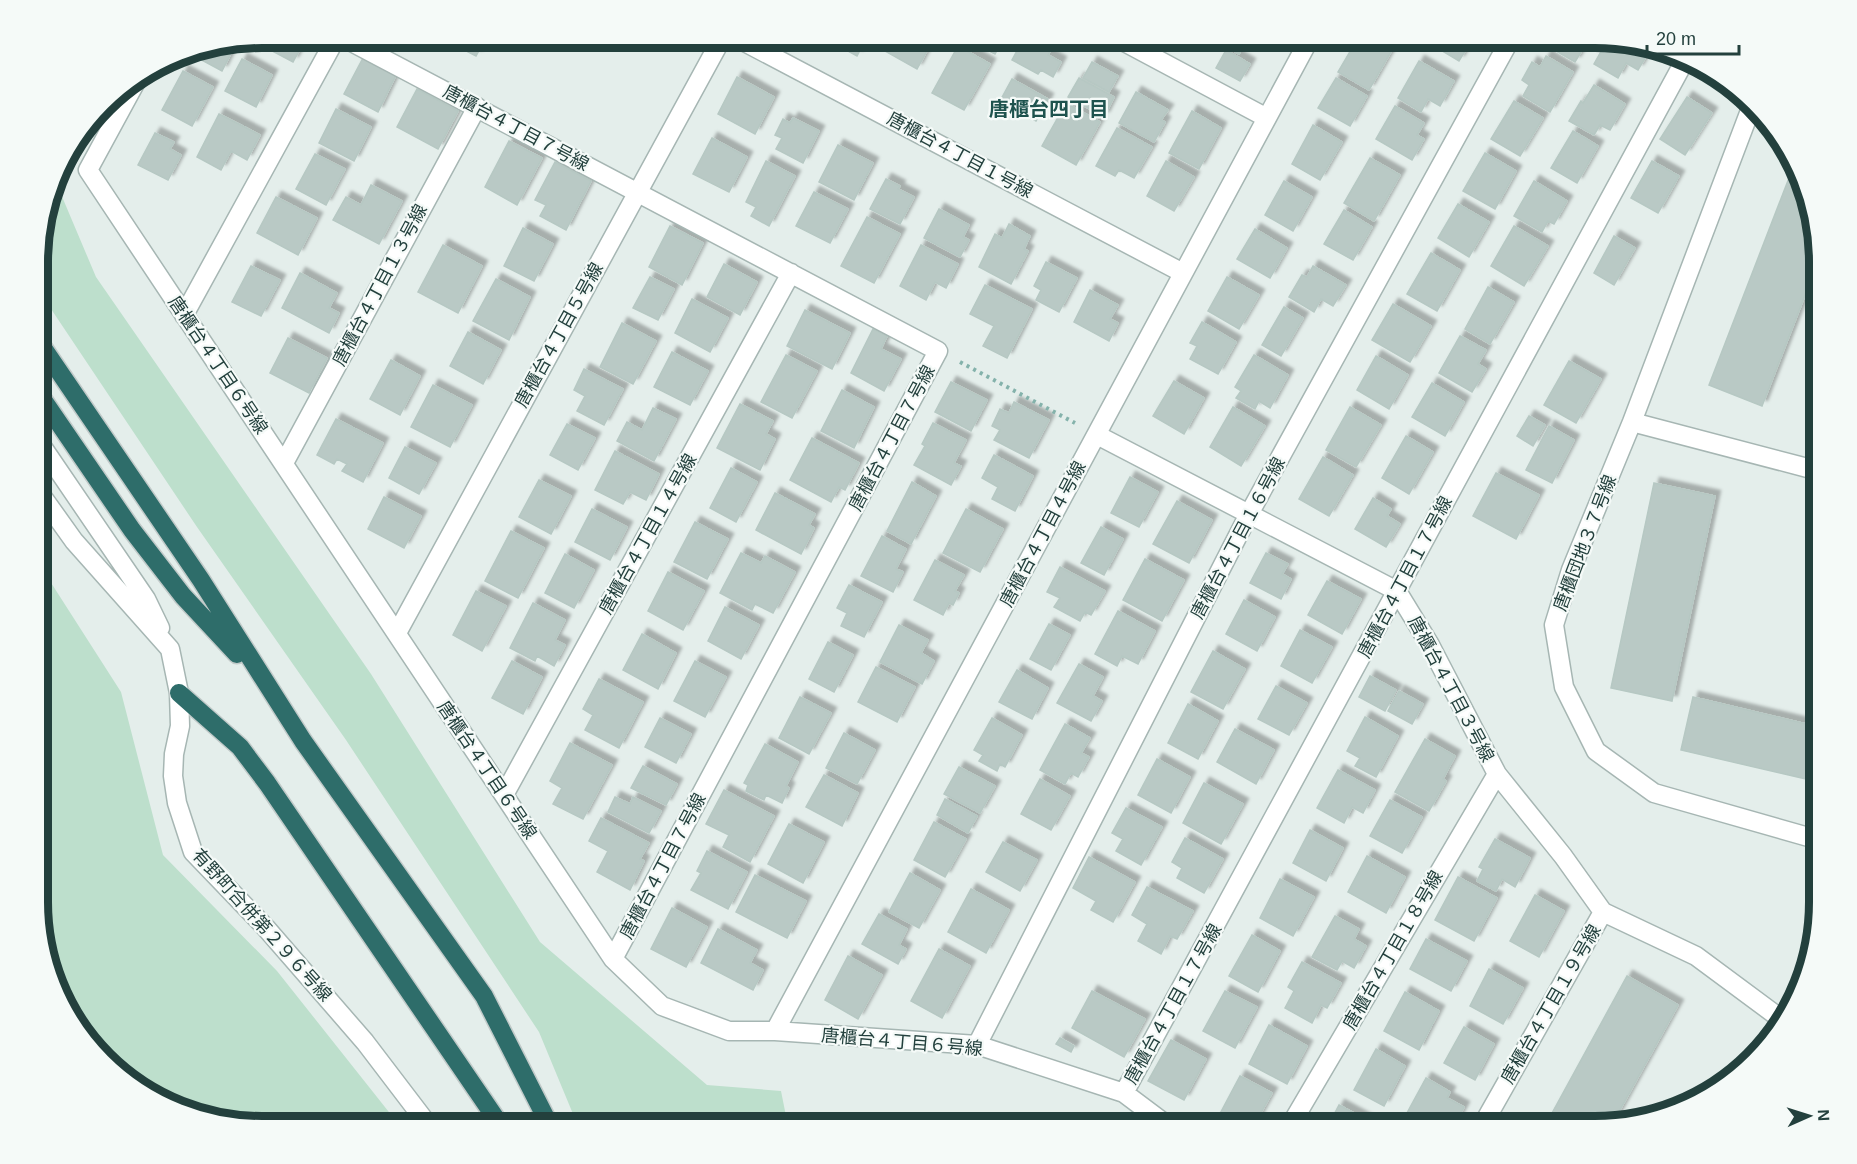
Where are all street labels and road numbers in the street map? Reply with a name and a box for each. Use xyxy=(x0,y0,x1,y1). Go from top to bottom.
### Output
street label: 唐櫃台４丁目７号線 xyxy=(440,81,592,175)
street label: 唐櫃台４丁目１号線 xyxy=(884,108,1036,202)
street label: 唐櫃台４丁目１３号線 xyxy=(329,201,431,369)
street label: 唐櫃台４丁目５号線 xyxy=(511,259,607,411)
street label: 唐櫃台４丁目６号線 xyxy=(164,292,272,438)
street label: 唐櫃台４丁目７号線 xyxy=(845,362,939,514)
street label: 唐櫃台４丁目１４号線 xyxy=(596,450,700,618)
street label: 唐櫃台４丁目１６号線 xyxy=(1187,454,1289,622)
street label: 唐櫃台４丁目４号線 xyxy=(996,458,1090,610)
street label: 唐櫃団地３７号線 xyxy=(1550,472,1620,614)
street label: 唐櫃台４丁目１７号線 xyxy=(1354,493,1456,661)
street label: 唐櫃台４丁目３号線 xyxy=(1404,613,1498,765)
street label: 唐櫃台４丁目６号線 xyxy=(433,697,541,843)
street label: 唐櫃台４丁目７号線 xyxy=(616,790,710,942)
street label: 有野町合併第２９６号線 xyxy=(188,845,336,1005)
street label: 唐櫃台４丁目１８号線 xyxy=(1339,867,1447,1033)
street label: 唐櫃台４丁目１７号線 xyxy=(1121,920,1225,1088)
street label: 唐櫃台４丁目１９号線 xyxy=(1497,921,1605,1087)
street label: 唐櫃台４丁目６号線 xyxy=(820,1025,984,1059)

